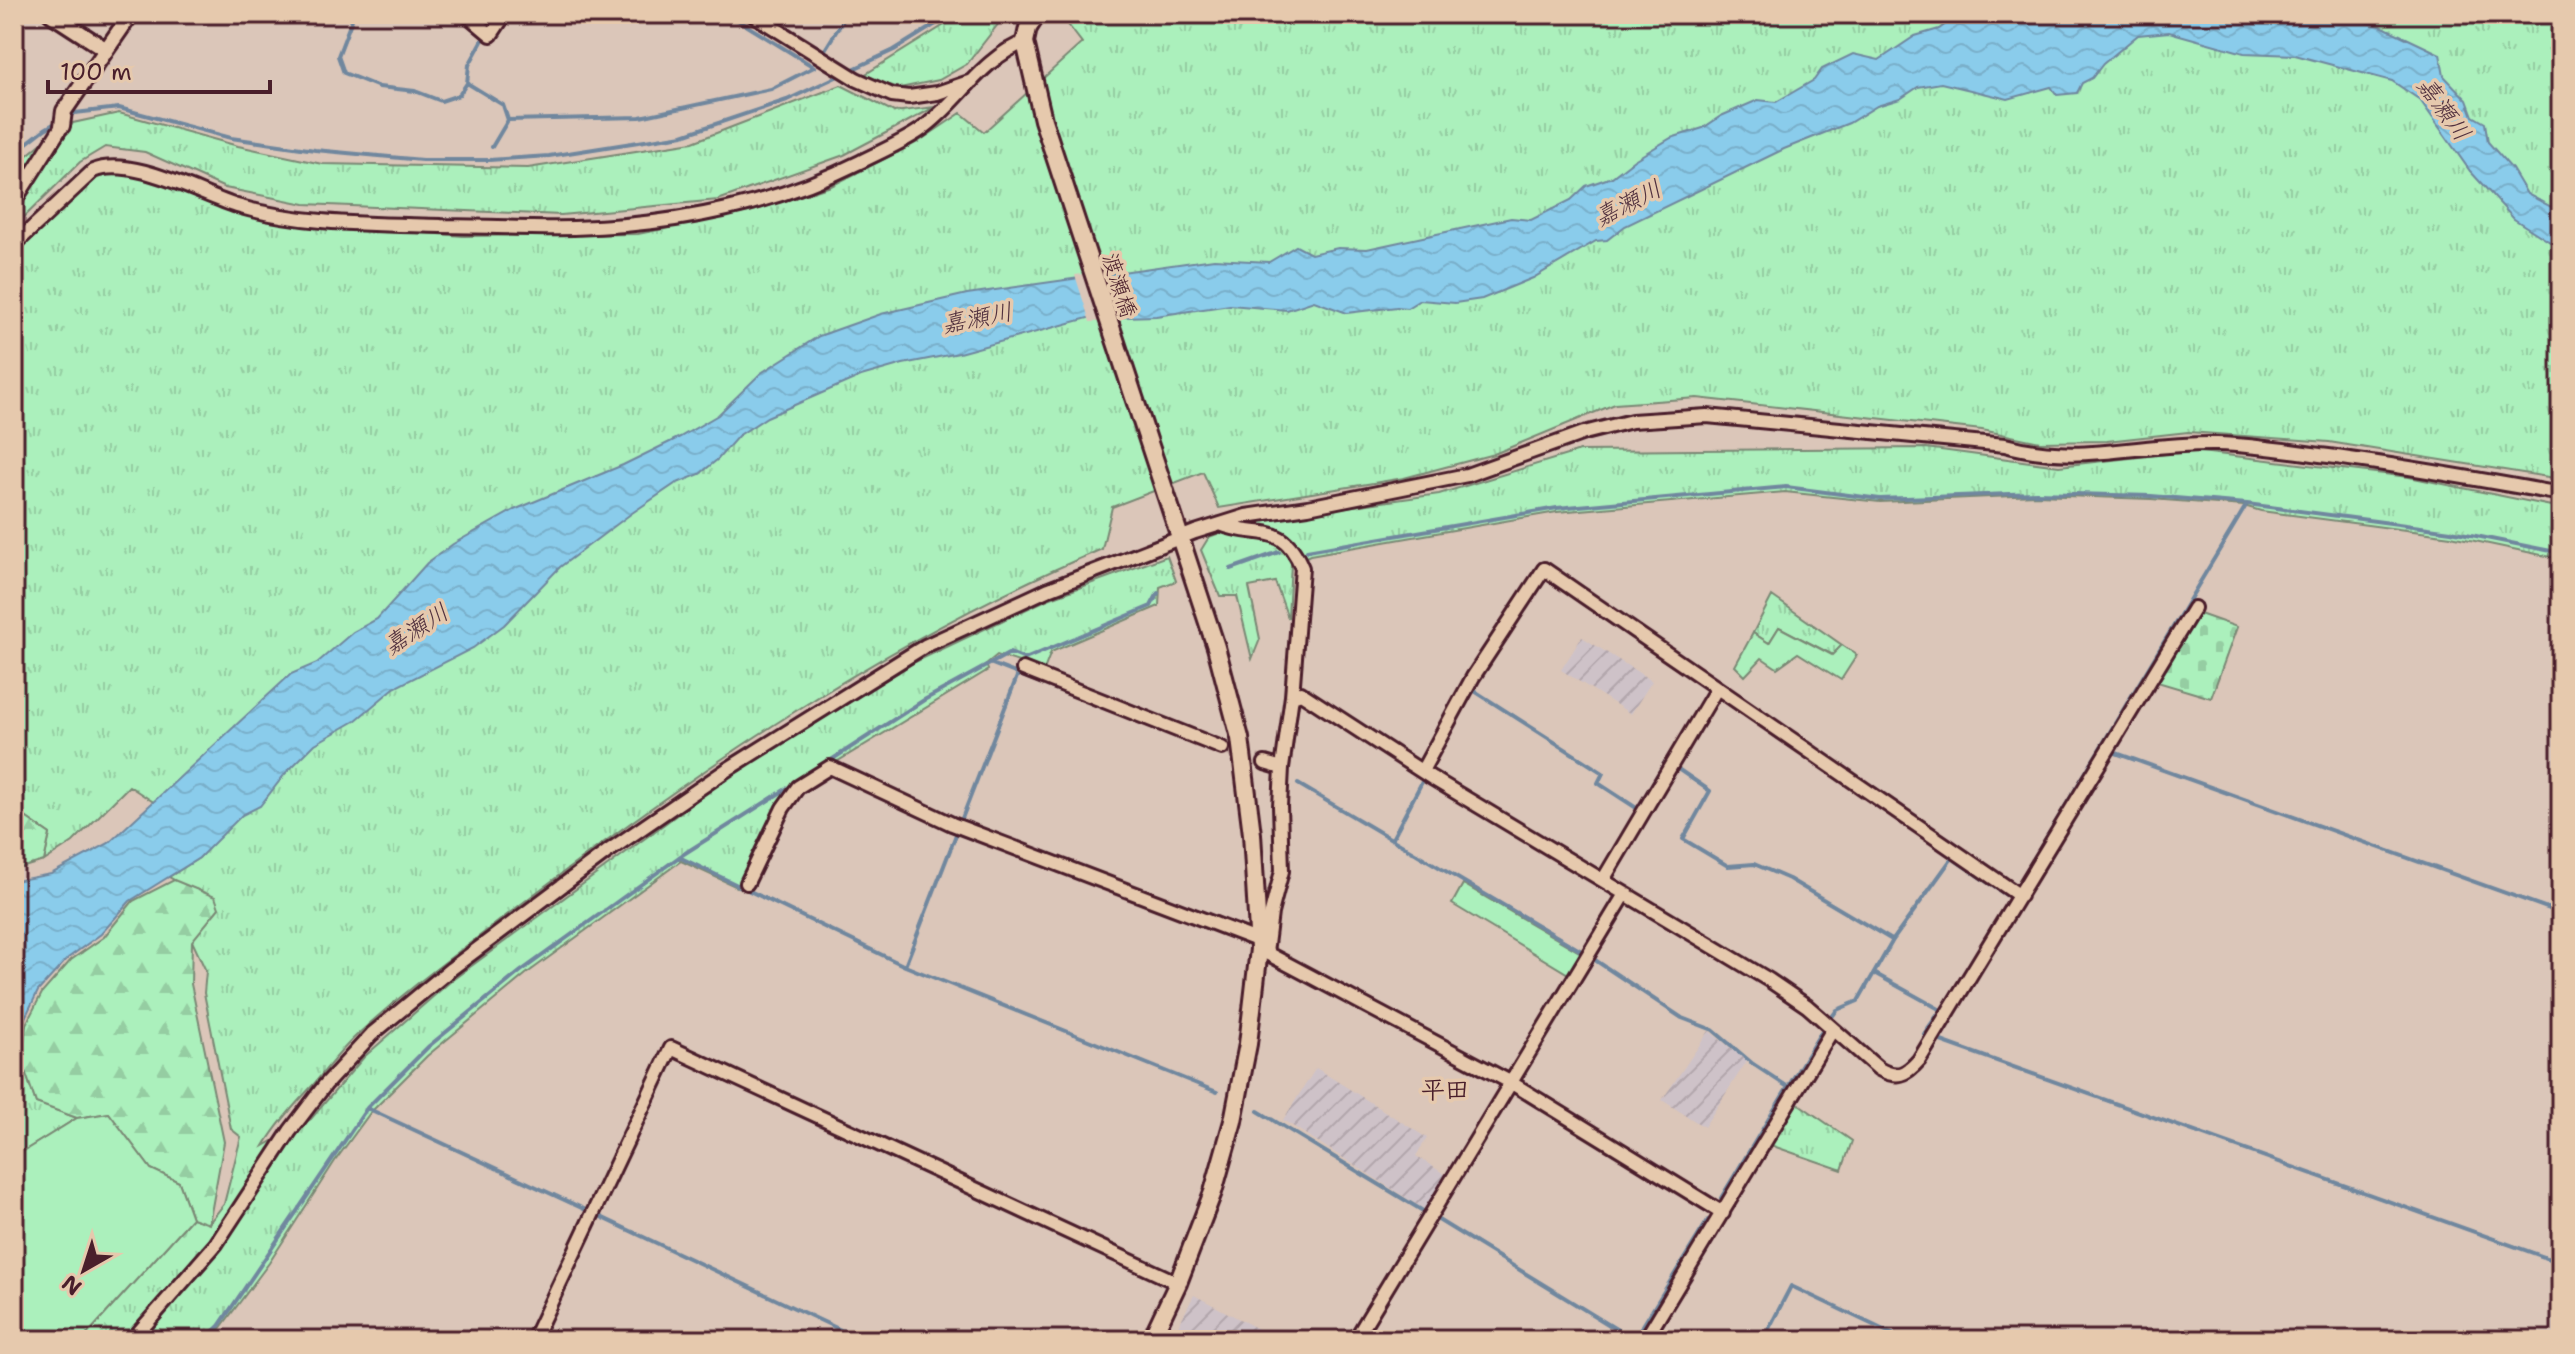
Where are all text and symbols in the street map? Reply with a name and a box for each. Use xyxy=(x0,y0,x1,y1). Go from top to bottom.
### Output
scale bar xyxy=(48,44,270,94)
text: 100 m xyxy=(60,56,132,88)
water label: 嘉瀬川 xyxy=(2410,70,2478,148)
water label: 嘉瀬川 xyxy=(1589,172,1667,234)
street label: 渡瀬橋 xyxy=(1096,249,1144,321)
water label: 嘉瀬川 xyxy=(939,295,1015,341)
water label: 嘉瀬川 xyxy=(377,596,455,662)
district label: 平田 xyxy=(1421,1074,1469,1106)
north arrow xyxy=(44,1230,124,1310)
text: N xyxy=(56,1268,88,1302)

